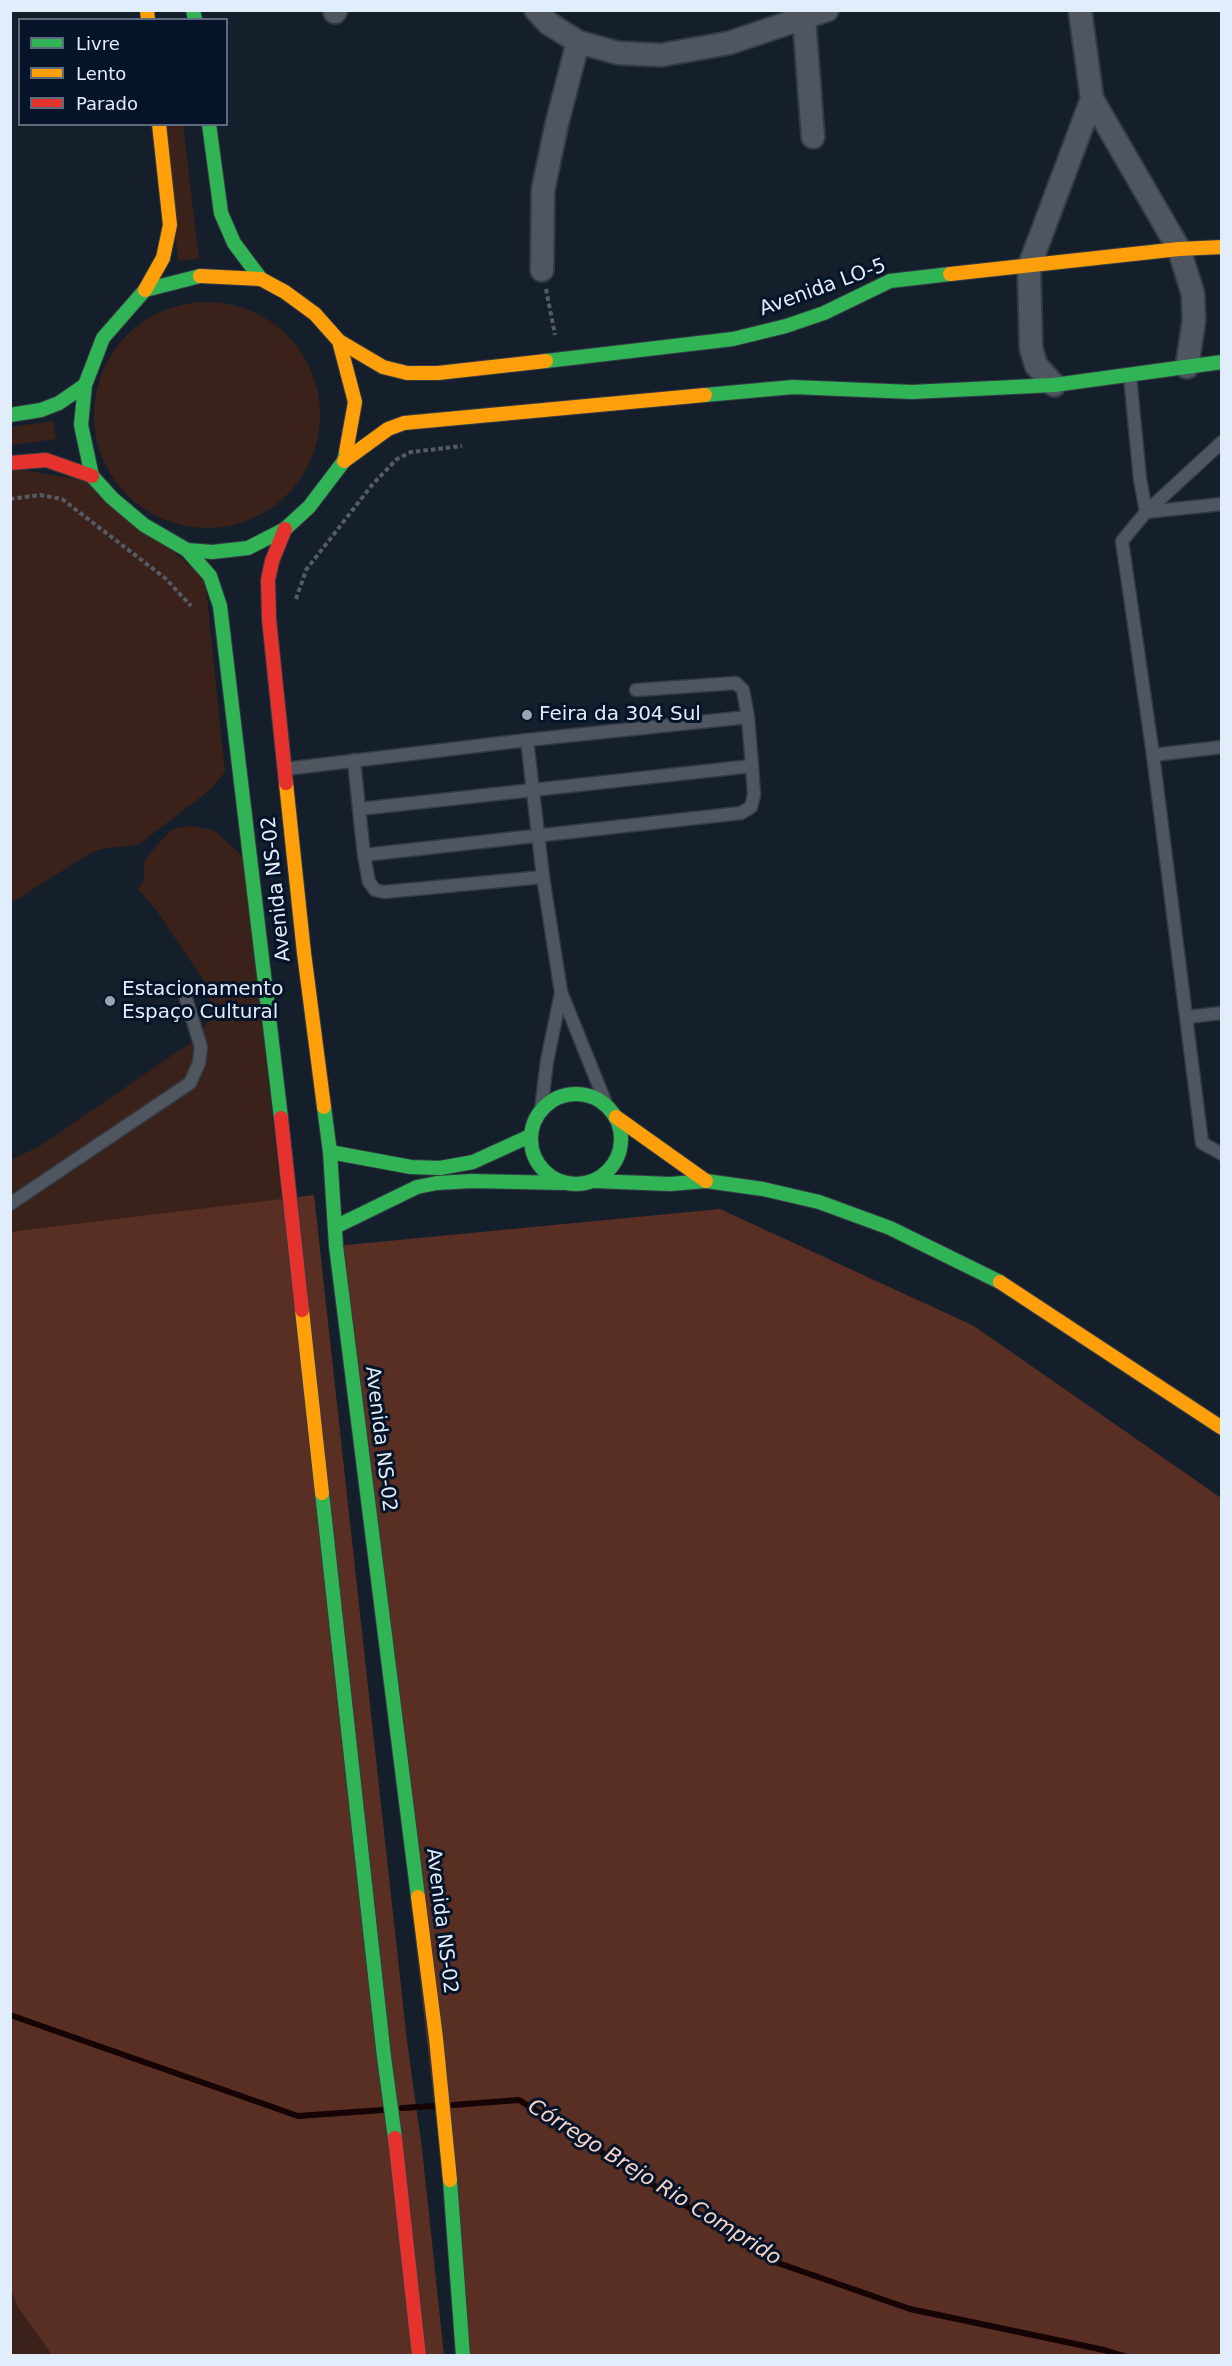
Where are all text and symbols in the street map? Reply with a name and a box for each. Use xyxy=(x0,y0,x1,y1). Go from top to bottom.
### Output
legend xyxy=(18,18,228,126)
text: Livre xyxy=(76,33,120,54)
text: Lento xyxy=(76,63,126,84)
text: Parado xyxy=(76,93,138,114)
street label: Avenida LO-5 xyxy=(756,254,890,322)
place label: Feira da 304 Sul xyxy=(539,703,701,727)
marker: Feira da 304 Sul xyxy=(520,708,534,722)
street label: Avenida NS-02 xyxy=(257,815,297,963)
place label: Estacionamento Espaço Cultural xyxy=(122,978,283,1025)
marker: Estacionamento Espaço Cultural xyxy=(103,994,117,1008)
street label: Avenida NS-02 xyxy=(359,1365,401,1513)
street label: Avenida NS-02 xyxy=(420,1847,462,1995)
water label: Córrego Brejo Rio Comprido xyxy=(523,2094,785,2272)

